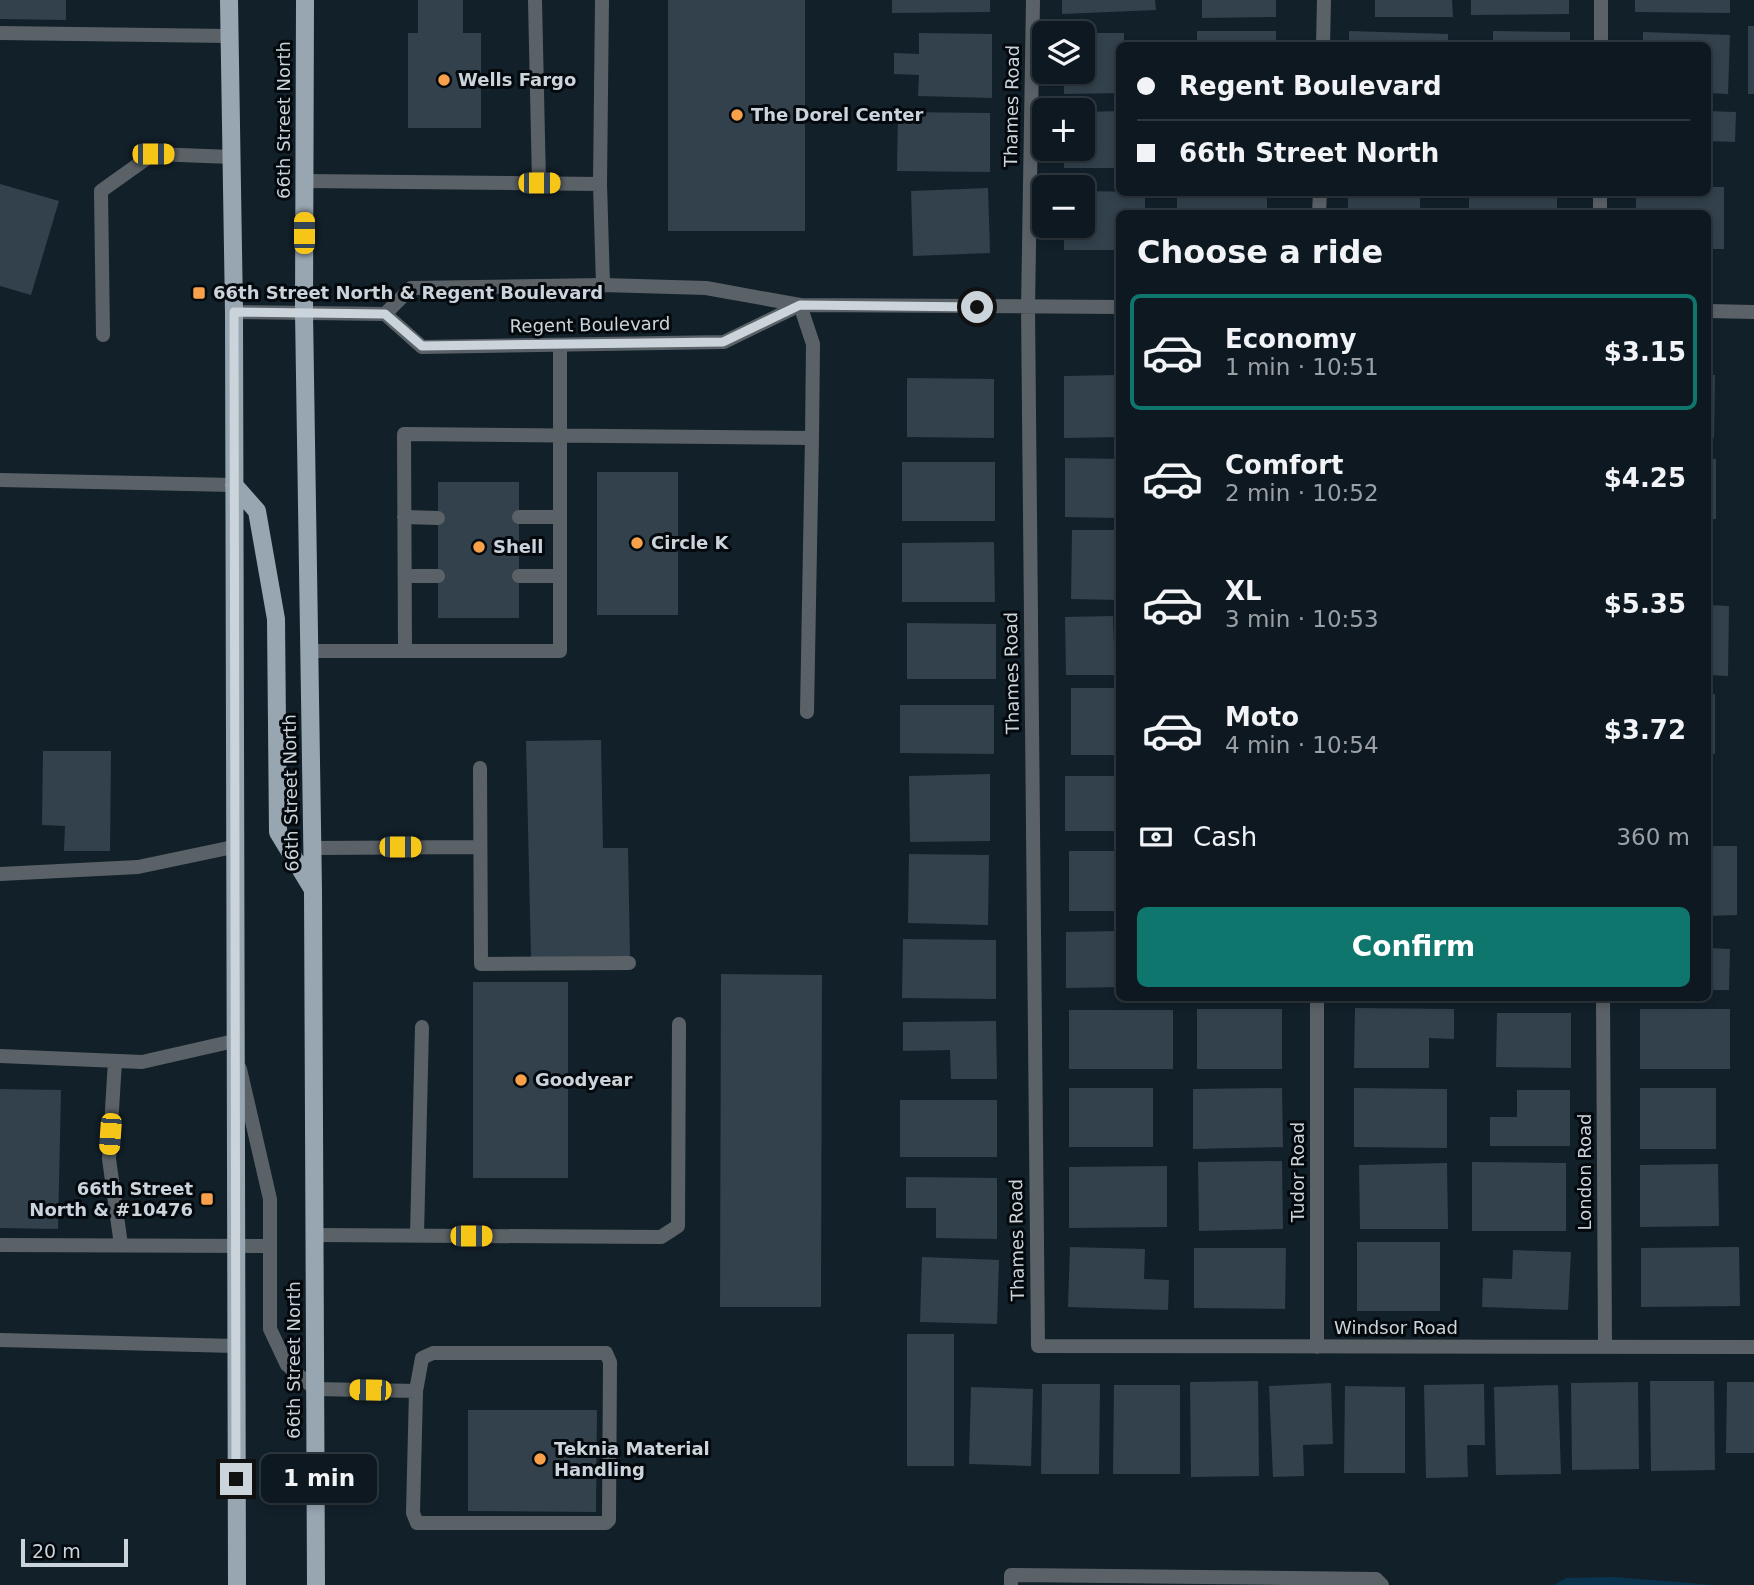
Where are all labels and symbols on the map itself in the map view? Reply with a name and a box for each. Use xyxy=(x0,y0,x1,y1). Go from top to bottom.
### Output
street label: 66th Street North xyxy=(273,41,294,199)
street label: Thames Road xyxy=(1000,45,1023,168)
place label: Wells Fargo xyxy=(458,69,576,90)
marker: Wells Fargo xyxy=(436,72,452,88)
place label: The Dorel Center xyxy=(751,104,923,125)
marker: The Dorel Center xyxy=(729,107,745,123)
car xyxy=(133,144,175,165)
car xyxy=(519,173,561,194)
car xyxy=(294,212,315,254)
place label: 66th Street North & Regent Boulevard xyxy=(213,282,603,303)
marker: 66th Street North & Regent Boulevard xyxy=(191,285,207,301)
route start xyxy=(961,291,993,323)
street label: Regent Boulevard xyxy=(510,313,670,336)
place label: Circle K xyxy=(651,532,730,553)
marker: Circle K xyxy=(629,535,645,551)
place label: Shell xyxy=(493,536,543,557)
marker: Shell xyxy=(471,539,487,555)
street label: Thames Road xyxy=(1000,612,1023,735)
street label: 66th Street North xyxy=(279,714,302,872)
car xyxy=(380,837,422,858)
place label: Goodyear xyxy=(535,1069,632,1090)
marker: Goodyear xyxy=(513,1072,529,1088)
car xyxy=(99,1112,122,1156)
street label: London Road xyxy=(1574,1114,1595,1230)
street label: Tudor Road xyxy=(1287,1122,1308,1223)
place label: 66th Street North & #10476 xyxy=(29,1178,193,1220)
street label: Thames Road xyxy=(1005,1179,1028,1302)
marker: 66th Street North & #10476 xyxy=(199,1191,215,1207)
car xyxy=(451,1226,493,1247)
street label: 66th Street North xyxy=(283,1281,304,1439)
street label: Windsor Road xyxy=(1334,1317,1458,1338)
car xyxy=(349,1379,392,1401)
place label: Teknia Material Handling xyxy=(554,1438,710,1480)
marker: Teknia Material Handling xyxy=(532,1451,548,1467)
callout: 1 min xyxy=(260,1454,376,1504)
route end xyxy=(220,1463,252,1495)
scale bar xyxy=(21,1536,128,1568)

